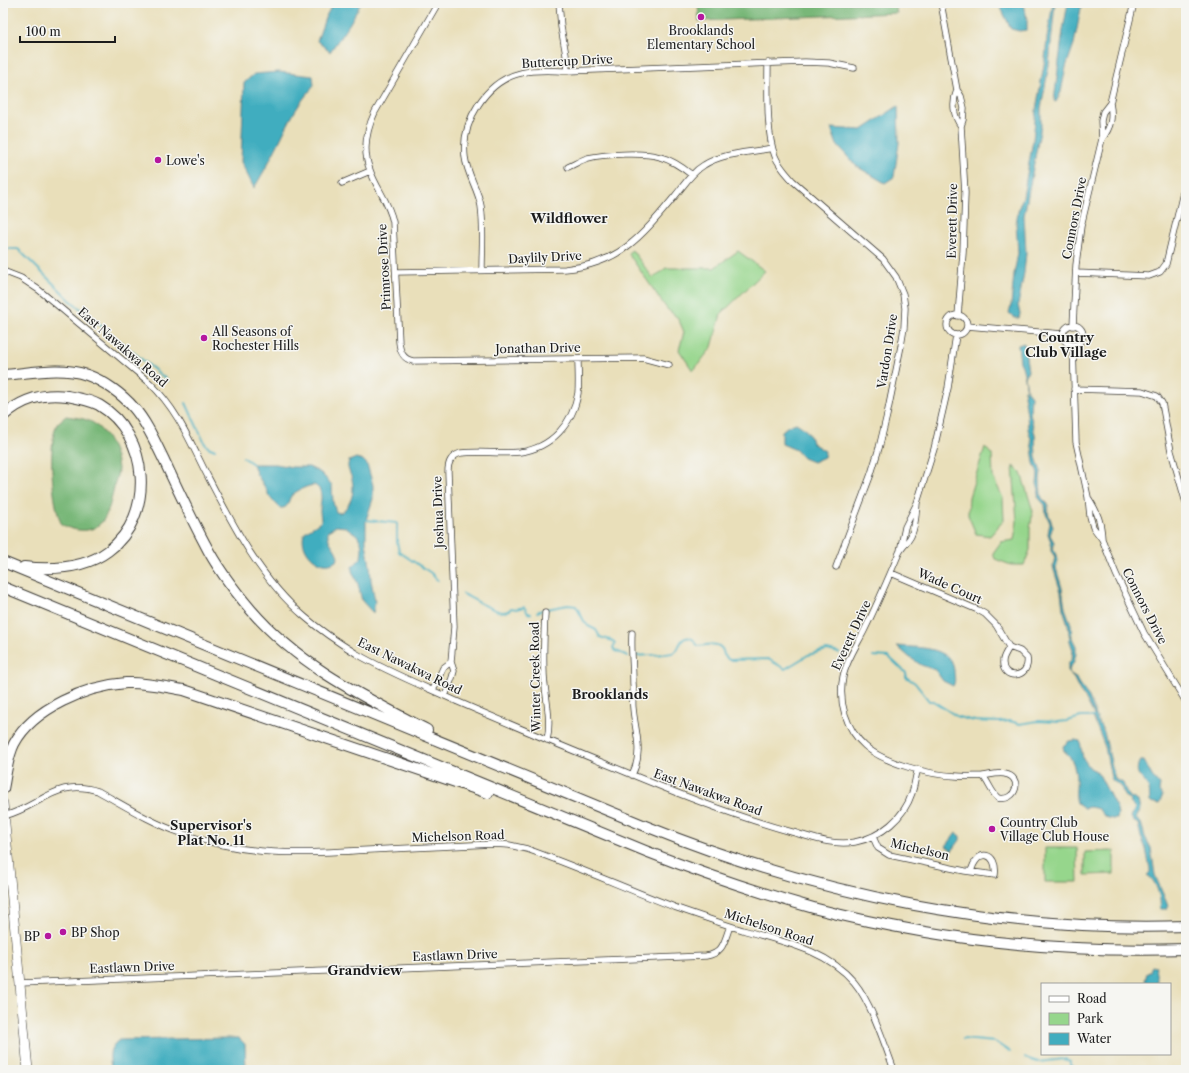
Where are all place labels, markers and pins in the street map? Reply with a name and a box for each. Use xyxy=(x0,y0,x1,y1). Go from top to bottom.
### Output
marker: Brooklands Elementary School xyxy=(696,12,706,22)
place label: Brooklands Elementary School xyxy=(647,23,756,52)
place label: Lowe's xyxy=(166,153,205,168)
marker: Lowe's xyxy=(153,155,163,165)
place label: All Seasons of Rochester Hills xyxy=(211,324,299,353)
marker: All Seasons of Rochester Hills xyxy=(199,333,209,343)
place label: Country Club Village Club House xyxy=(999,815,1110,844)
marker: Country Club Village Club House xyxy=(987,824,997,834)
place label: BP Shop xyxy=(71,925,120,940)
marker: BP Shop xyxy=(58,927,68,937)
place label: BP xyxy=(24,929,40,944)
marker: BP xyxy=(43,931,53,941)

